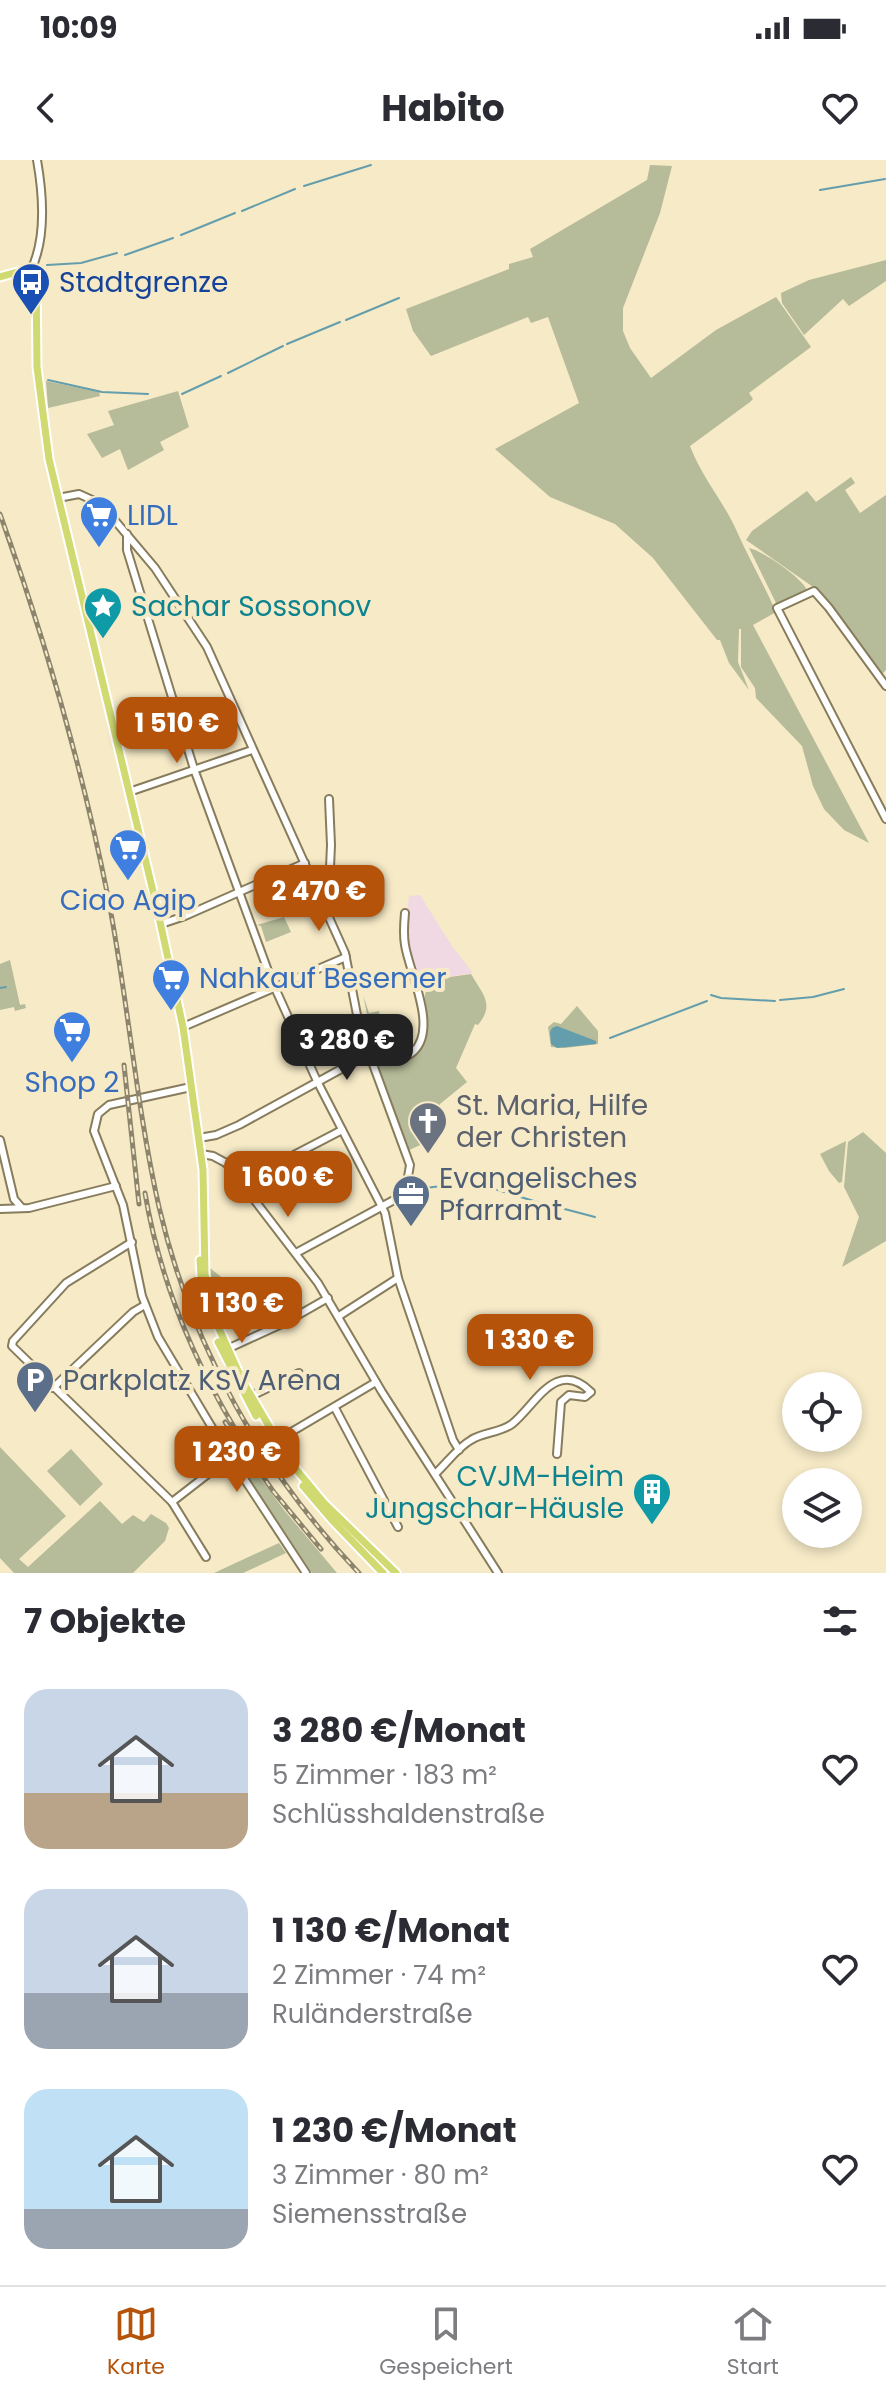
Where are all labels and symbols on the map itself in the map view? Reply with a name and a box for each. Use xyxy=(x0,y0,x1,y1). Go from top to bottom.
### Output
bus stop icon: Stadtgrenze xyxy=(10,261,52,316)
place label: Stadtgrenze xyxy=(59,263,228,302)
supermarket icon: LIDL xyxy=(78,494,120,549)
place label: LIDL xyxy=(127,496,178,535)
place icon: Sachar Sossonov xyxy=(82,585,124,640)
place label: Sachar Sossonov xyxy=(131,587,371,626)
pin: 1 510 € xyxy=(103,697,251,765)
supermarket icon: Ciao Agip xyxy=(107,827,149,882)
pin: 2 470 € xyxy=(245,865,393,933)
place label: Ciao Agip xyxy=(60,881,196,920)
supermarket icon: Nahkauf Besemer xyxy=(150,957,192,1012)
place label: Nahkauf Besemer xyxy=(199,959,447,998)
supermarket icon: Shop 2 xyxy=(51,1009,93,1064)
pin: 3 280 € xyxy=(273,1014,421,1082)
place label: Shop 2 xyxy=(25,1063,119,1102)
place label: St. Maria, Hilfe der Christen xyxy=(456,1086,648,1157)
church icon: St. Maria, Hilfe der Christen xyxy=(407,1100,449,1155)
pin: 1 600 € xyxy=(214,1151,362,1219)
place label: Evangelisches Pfarramt xyxy=(439,1159,638,1230)
office icon: Evangelisches Pfarramt xyxy=(390,1173,432,1228)
pin: 1 130 € xyxy=(168,1277,316,1345)
pin: 1 330 € xyxy=(456,1314,604,1382)
parking icon: Parkplatz KSV Arena xyxy=(14,1359,56,1414)
place label: Parkplatz KSV Arena xyxy=(63,1361,341,1400)
pin: 1 230 € xyxy=(163,1426,311,1494)
place label: CVJM-Heim Jungschar-Häusle xyxy=(365,1457,624,1528)
building icon: CVJM-Heim Jungschar-Häusle xyxy=(631,1471,673,1526)

